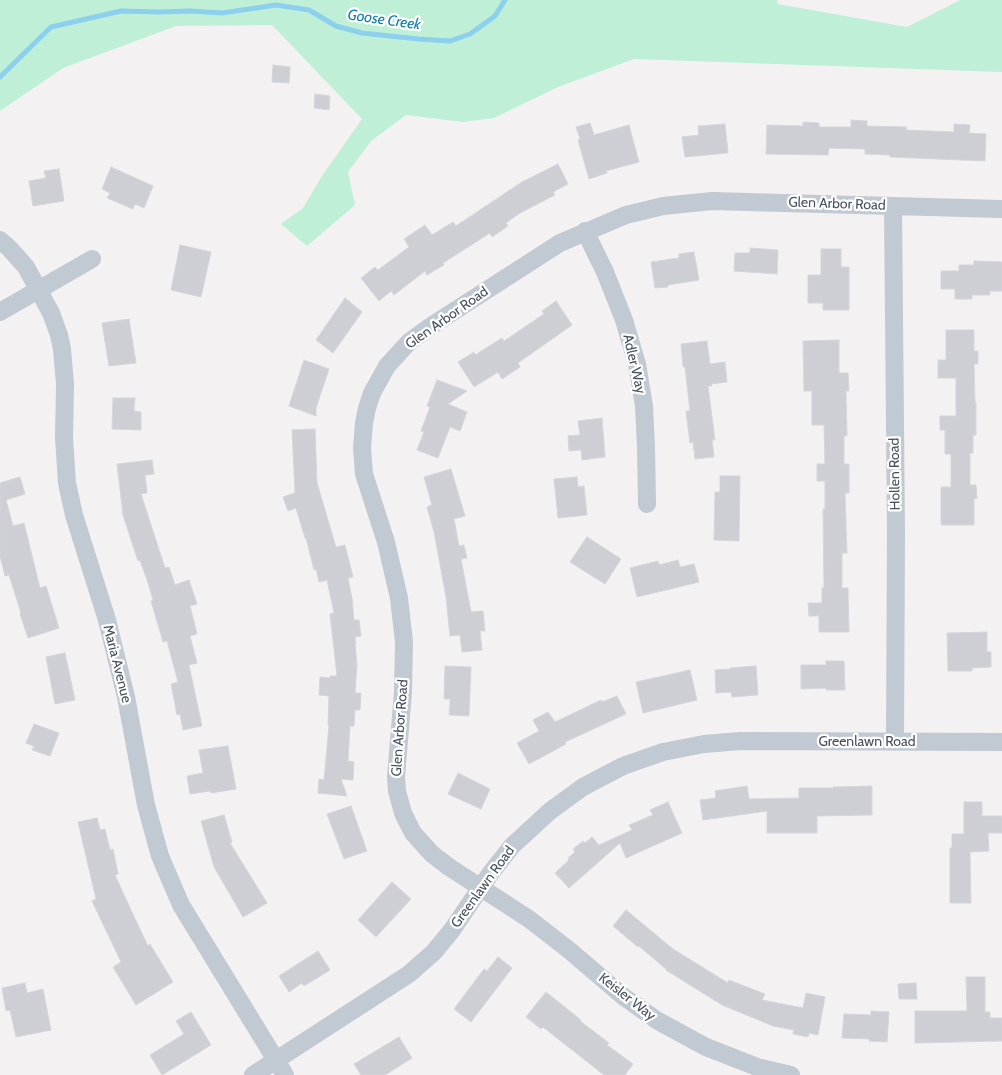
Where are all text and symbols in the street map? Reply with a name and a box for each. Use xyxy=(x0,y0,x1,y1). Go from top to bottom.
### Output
water label: Goose Creek xyxy=(346,6,422,34)
street label: Glen Arbor Road xyxy=(788,194,886,214)
street label: Glen Arbor Road xyxy=(402,283,492,353)
street label: Adler Way xyxy=(619,333,649,395)
street label: Hollen Road xyxy=(886,438,904,510)
street label: Maria Avenue xyxy=(99,623,135,705)
street label: Glen Arbor Road xyxy=(388,679,412,777)
street label: Greenlawn Road xyxy=(818,734,916,750)
street label: Greenlawn Road xyxy=(448,843,518,931)
street label: Keisler Way xyxy=(595,970,659,1024)

